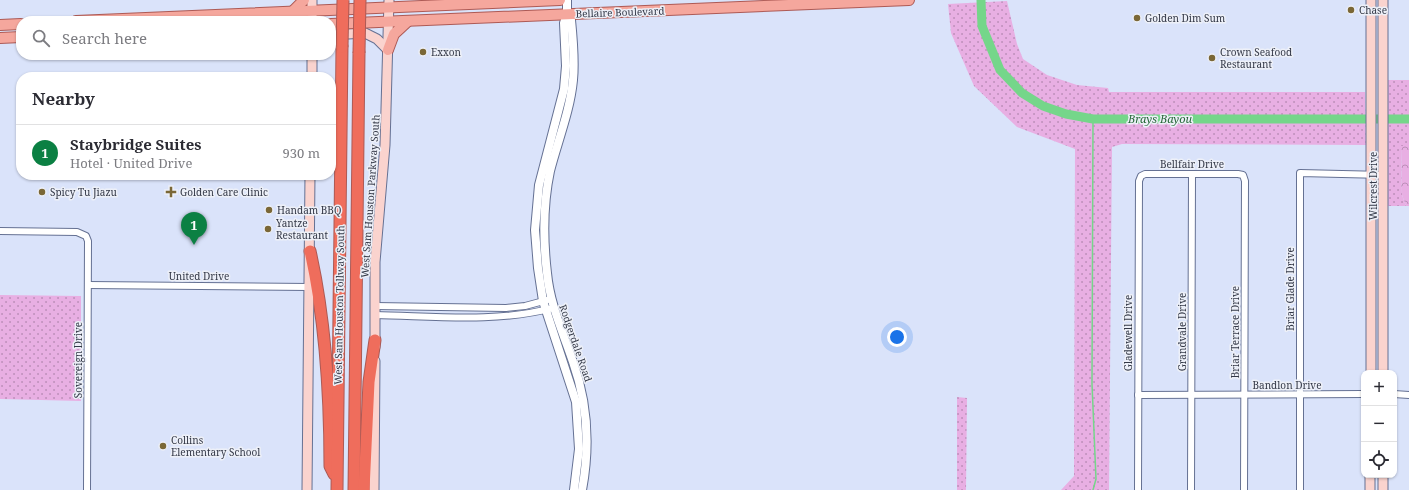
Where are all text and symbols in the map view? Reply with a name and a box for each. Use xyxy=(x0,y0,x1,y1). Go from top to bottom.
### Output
street label: Bellaire Boulevard xyxy=(575,3,665,21)
place label: Chase xyxy=(1359,3,1387,17)
marker: Chase xyxy=(1346,5,1356,15)
place label: Golden Dim Sum xyxy=(1145,11,1226,25)
marker: Golden Dim Sum xyxy=(1132,13,1142,23)
search box xyxy=(16,16,336,60)
icon: search xyxy=(30,27,52,49)
text: Search here xyxy=(62,28,147,48)
place label: Exxon xyxy=(431,45,462,59)
place label: Crown Seafood Restaurant xyxy=(1220,45,1292,71)
marker: Exxon xyxy=(418,47,428,57)
marker: Crown Seafood Restaurant xyxy=(1207,53,1217,63)
text: Nearby xyxy=(32,87,95,110)
water label: Brays Bayou xyxy=(1127,111,1192,126)
street label: West Sam Houston Parkway South xyxy=(357,113,383,278)
text: Staybridge Suites xyxy=(70,134,201,154)
text: 1 xyxy=(41,144,49,162)
text: 930 m xyxy=(283,144,320,162)
street label: Wilcrest Drive xyxy=(1366,152,1380,220)
text: Hotel · United Drive xyxy=(70,154,192,172)
street label: Bellfair Drive xyxy=(1160,157,1224,171)
place label: Spicy Tu Jiazu xyxy=(50,185,118,199)
place label: Golden Care Clinic xyxy=(180,185,268,199)
marker: Golden Care Clinic xyxy=(165,186,177,198)
marker: Spicy Tu Jiazu xyxy=(37,187,47,197)
place label: Handam BBQ xyxy=(277,203,341,217)
marker: Handam BBQ xyxy=(264,205,274,215)
pin: 1 xyxy=(181,212,207,245)
place label: Yantze Restaurant xyxy=(275,216,329,242)
marker: Yantze Restaurant xyxy=(263,224,273,234)
street label: West Sam Houston Tollway South xyxy=(331,225,347,385)
street label: Briar Glade Drive xyxy=(1283,247,1297,331)
street label: United Drive xyxy=(169,269,229,283)
street label: Briar Terrace Drive xyxy=(1228,286,1242,378)
street label: Grandvale Drive xyxy=(1175,293,1189,371)
street label: Gladewell Drive xyxy=(1121,295,1135,371)
street label: Rodgerdale Road xyxy=(556,303,596,383)
street label: Sovereign Drive xyxy=(71,322,85,398)
your location xyxy=(887,327,907,347)
map controls xyxy=(1361,370,1397,478)
button: + xyxy=(1361,370,1397,406)
street label: Bandlon Drive xyxy=(1253,378,1322,392)
button: − xyxy=(1361,406,1397,442)
place label: Collins Elementary School xyxy=(171,433,260,459)
marker: Collins Elementary School xyxy=(158,441,168,451)
button: locate xyxy=(1361,442,1397,478)

